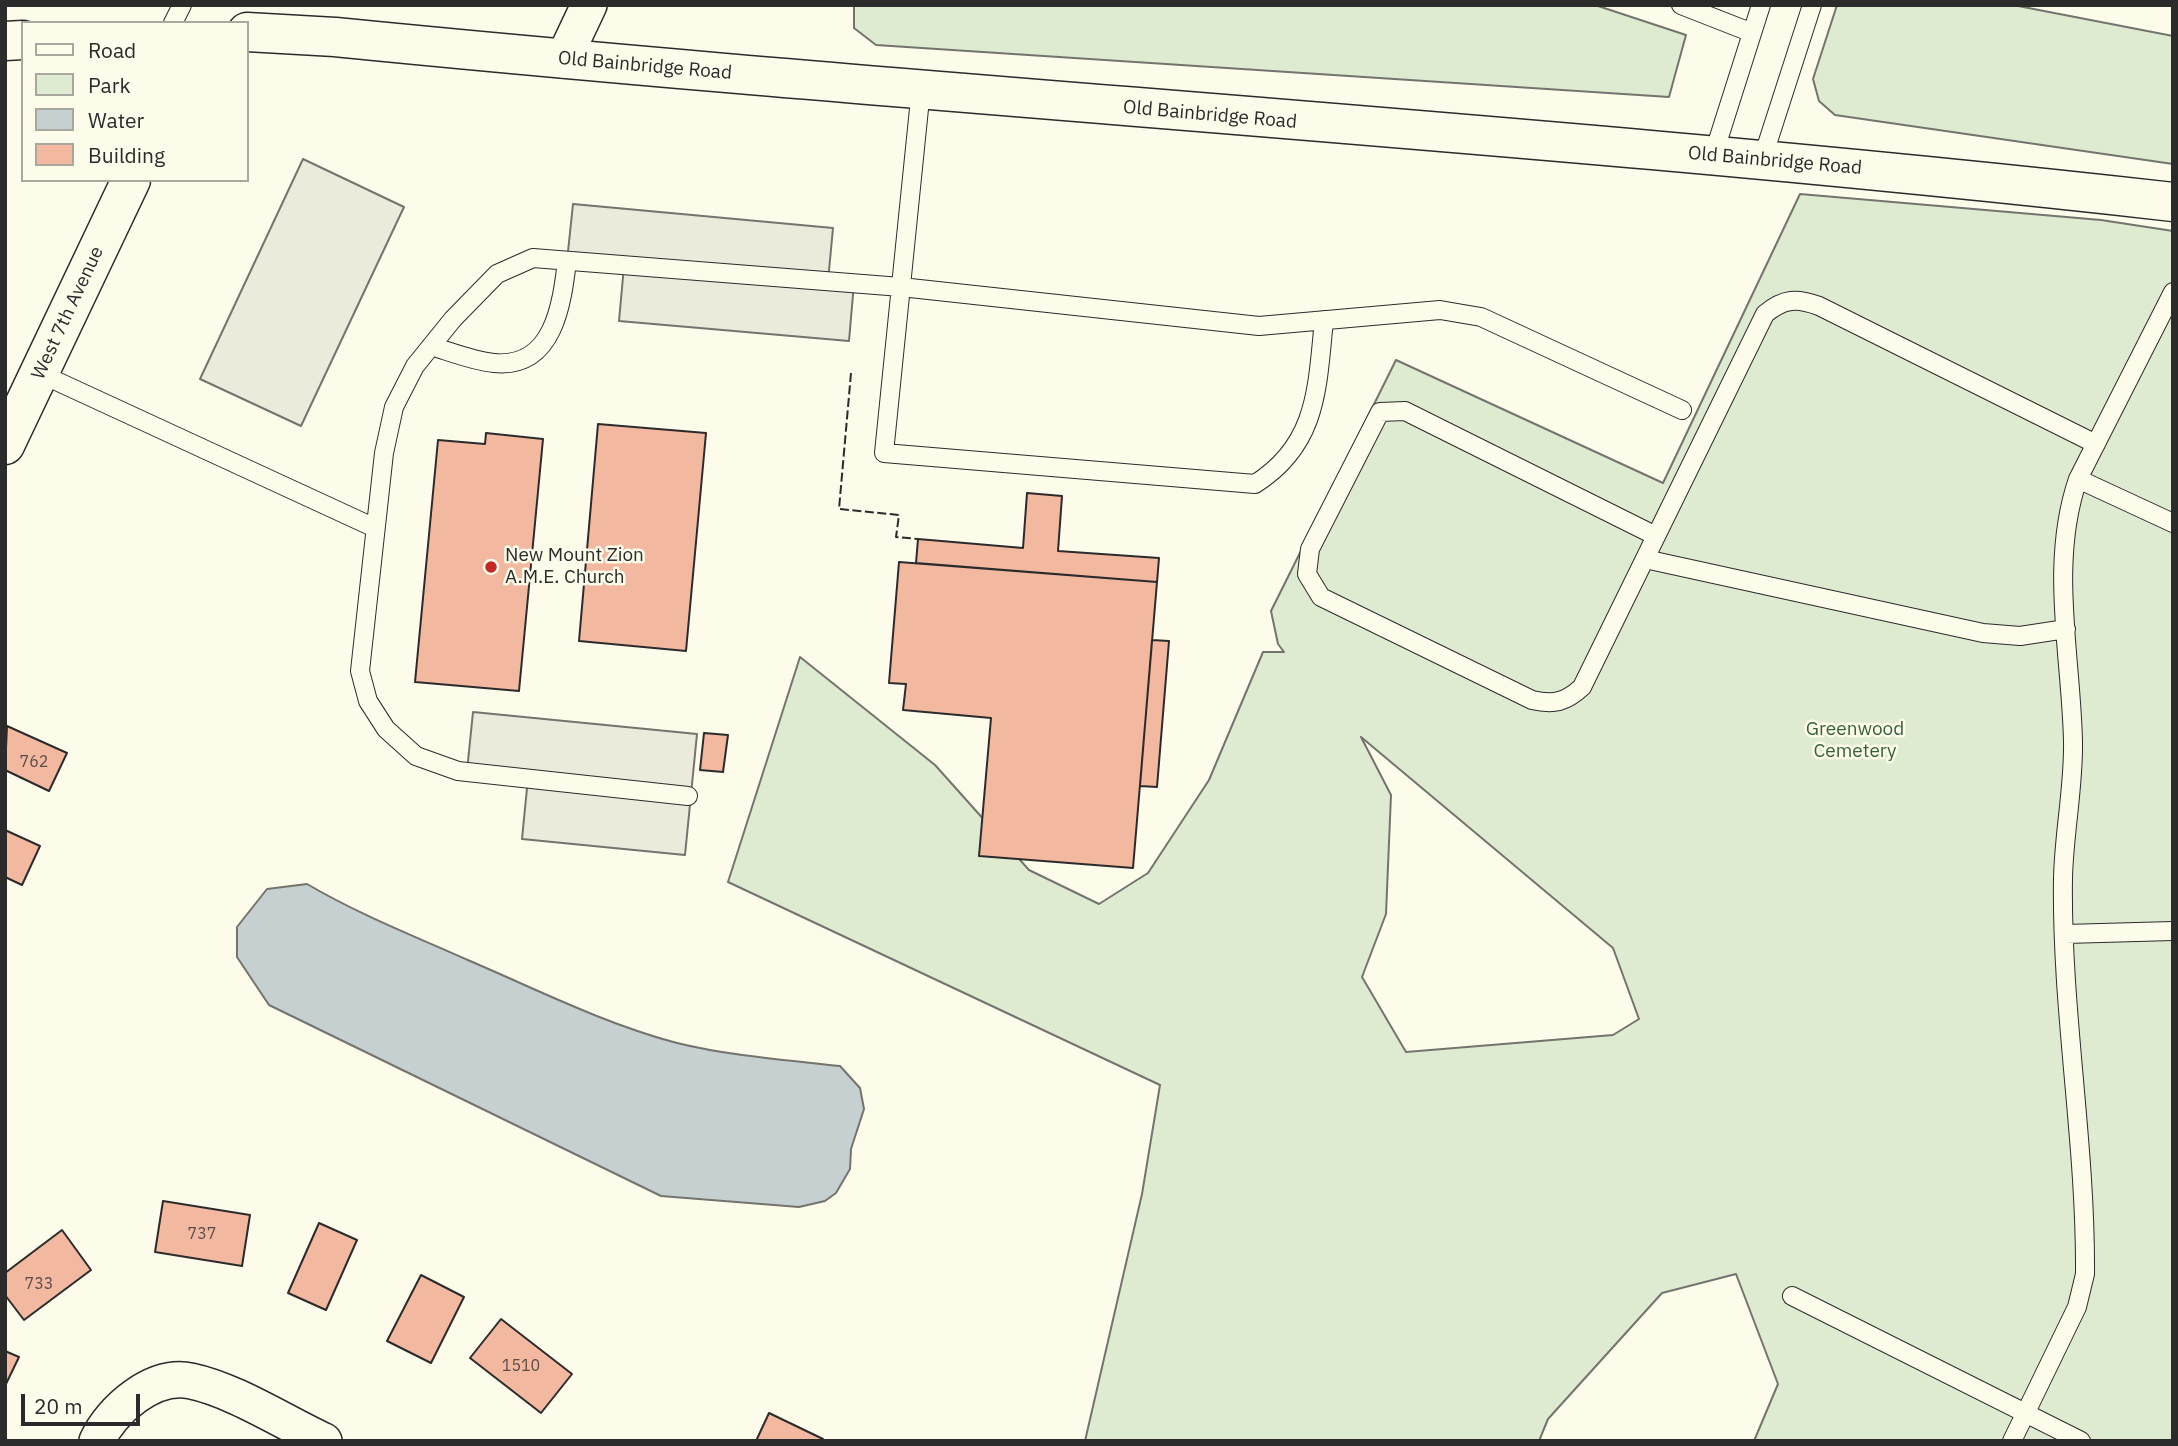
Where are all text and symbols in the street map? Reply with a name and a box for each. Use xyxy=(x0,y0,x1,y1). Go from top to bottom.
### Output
legend xyxy=(21,21,248,182)
text: Road xyxy=(88,36,136,64)
street label: Old Bainbridge Road xyxy=(557,47,733,85)
text: Park xyxy=(88,71,131,99)
street label: Old Bainbridge Road xyxy=(1122,96,1298,134)
text: Water xyxy=(88,106,144,134)
text: Building xyxy=(88,141,165,169)
street label: Old Bainbridge Road xyxy=(1687,142,1863,180)
street label: West 7th Avenue xyxy=(27,243,109,383)
place label: New Mount Zion A.M.E. Church xyxy=(505,545,644,589)
marker: New Mount Zion A.M.E. Church xyxy=(483,559,499,575)
park label: Greenwood Cemetery xyxy=(1806,719,1904,763)
house number: 762 xyxy=(20,752,48,772)
house number: 737 xyxy=(188,1224,216,1244)
house number: 733 xyxy=(25,1274,53,1294)
house number: 1510 xyxy=(502,1356,540,1376)
scale bar xyxy=(24,1380,144,1424)
text: 20 m xyxy=(34,1392,83,1420)

